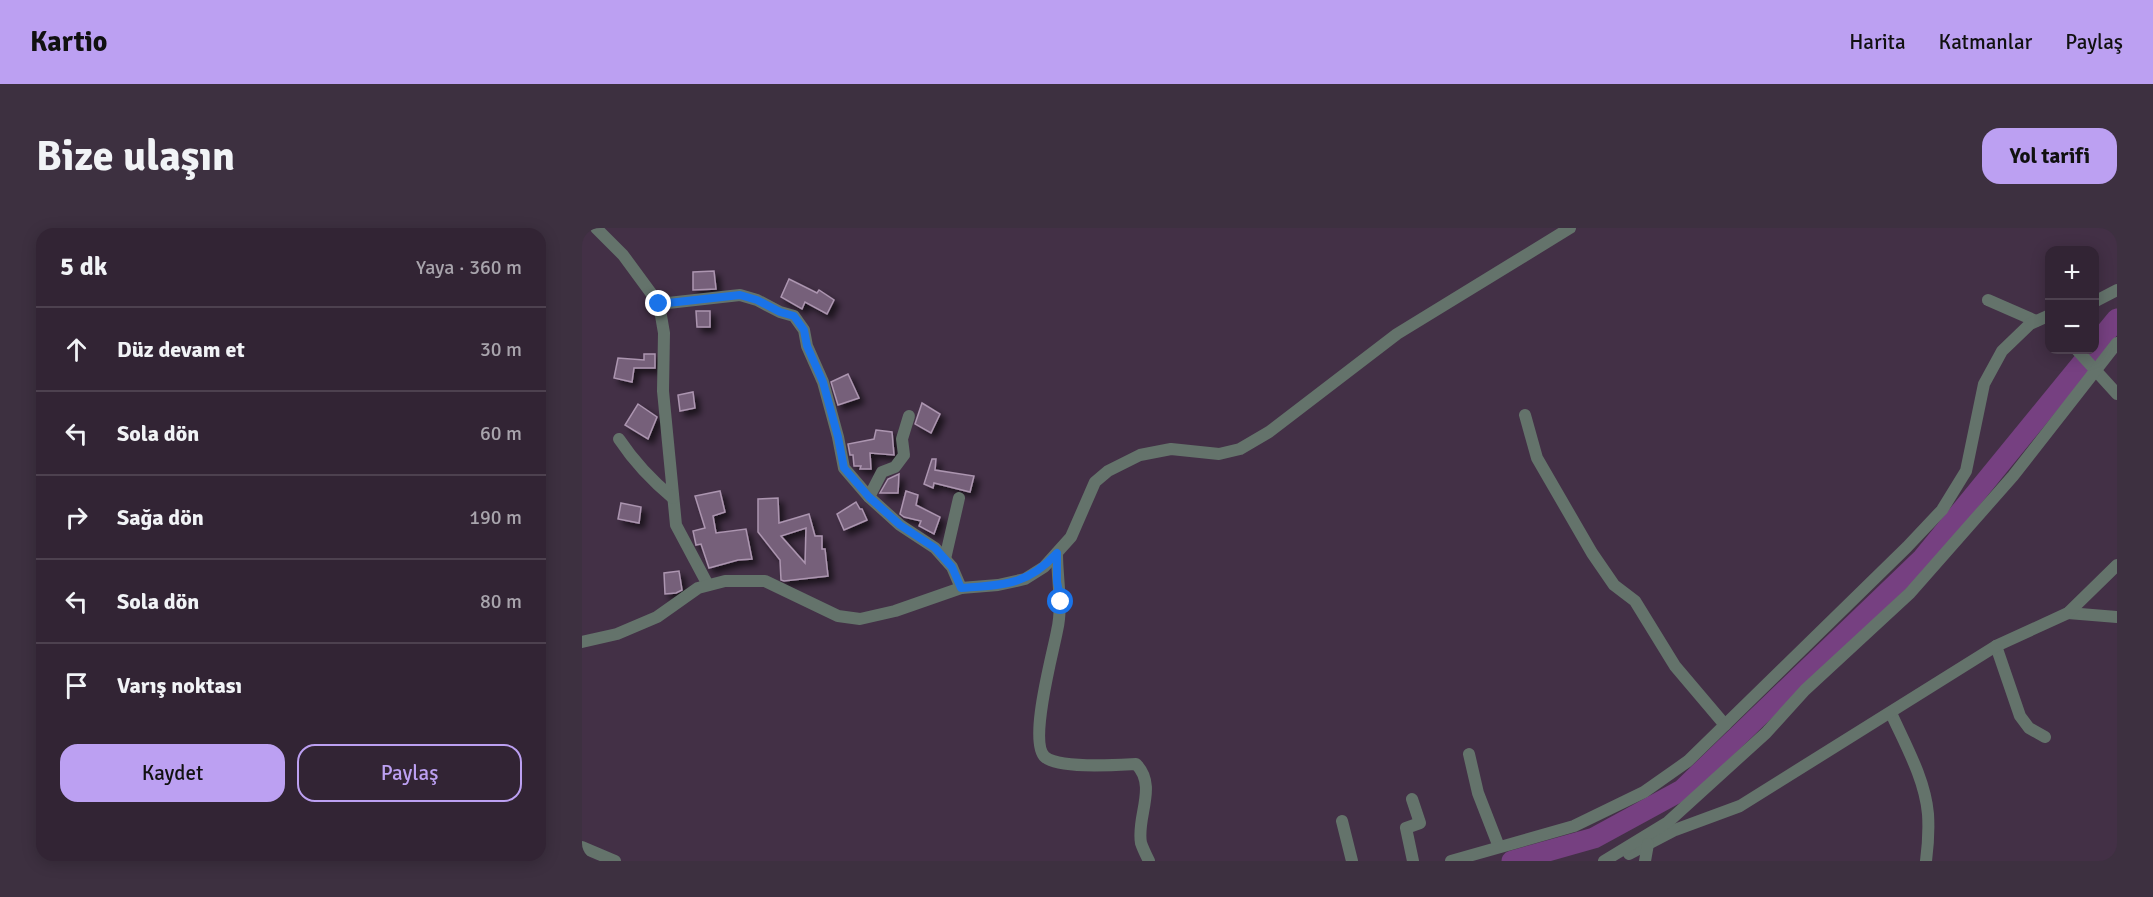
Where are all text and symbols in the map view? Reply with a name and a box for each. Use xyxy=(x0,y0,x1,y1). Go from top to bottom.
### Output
text: Kartio xyxy=(30,25,107,59)
text: Harita xyxy=(1849,29,1906,55)
text: Katmanlar xyxy=(1939,29,2032,55)
text: Paylaş xyxy=(2065,29,2123,55)
button: Yol tarifi xyxy=(1982,128,2117,184)
text: Bize ulaşın xyxy=(36,131,235,182)
map controls xyxy=(2045,246,2099,354)
button: + xyxy=(2045,246,2099,300)
text: 5 dk xyxy=(60,251,107,283)
text: Yaya · 360 m xyxy=(416,255,522,280)
route end xyxy=(645,290,671,316)
button: − xyxy=(2045,300,2099,354)
icon: ahead xyxy=(60,333,93,366)
text: Düz devam et xyxy=(117,336,245,363)
text: 30 m xyxy=(480,337,522,362)
icon: left xyxy=(60,417,93,450)
text: Sola dön xyxy=(117,420,199,447)
text: 60 m xyxy=(480,421,522,446)
icon: right xyxy=(60,501,93,534)
text: Sağa dön xyxy=(117,504,204,531)
text: 190 m xyxy=(469,505,522,530)
icon: left xyxy=(60,585,93,618)
text: Sola dön xyxy=(117,588,199,615)
route start xyxy=(1047,588,1073,614)
text: 80 m xyxy=(480,589,522,614)
icon: arrive xyxy=(60,669,93,702)
text: Varış noktası xyxy=(117,672,242,699)
button: Kaydet xyxy=(60,744,285,802)
button: Paylaş xyxy=(297,744,522,802)

